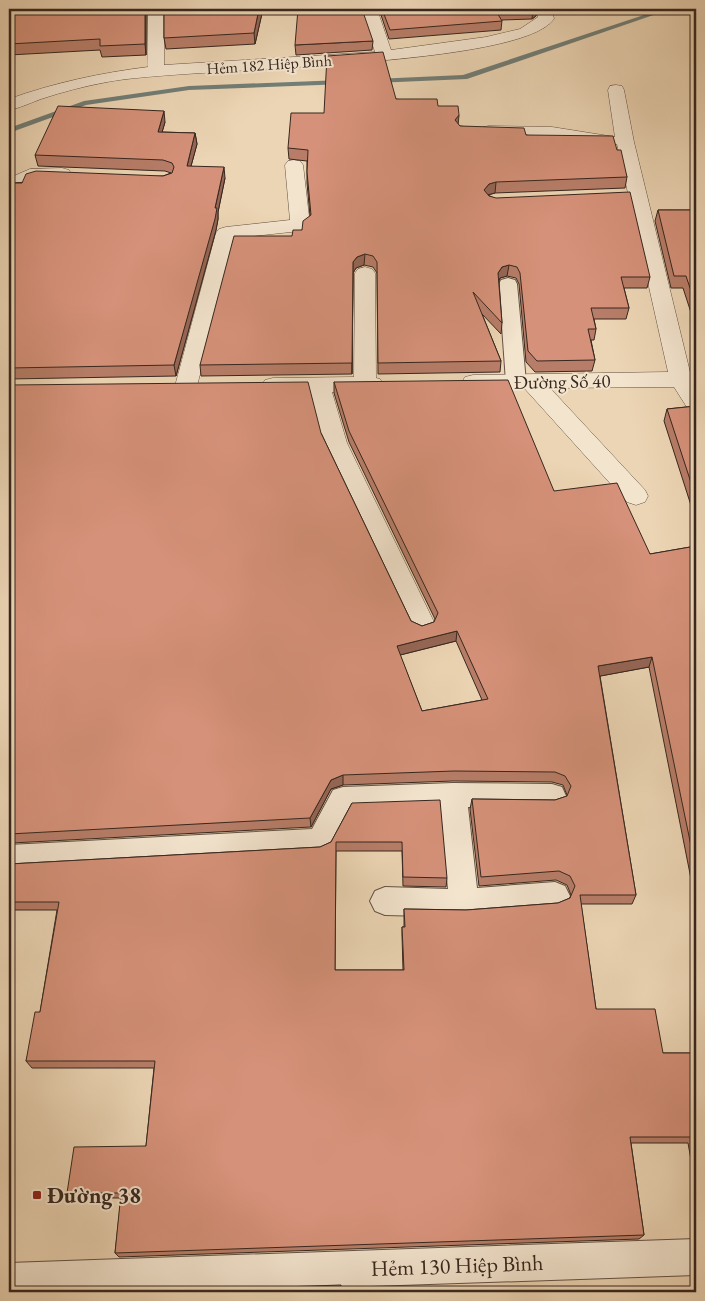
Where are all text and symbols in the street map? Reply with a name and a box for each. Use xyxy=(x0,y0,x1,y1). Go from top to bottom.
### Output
street label: Hẻm 182 Hiệp Bình xyxy=(206,50,332,79)
street label: Đường Số 40 xyxy=(513,368,611,395)
place label: Đường 38 xyxy=(47,1181,141,1210)
marker: Đường 38 xyxy=(31,1189,43,1201)
street label: Hẻm 130 Hiệp Bình xyxy=(370,1248,544,1283)

